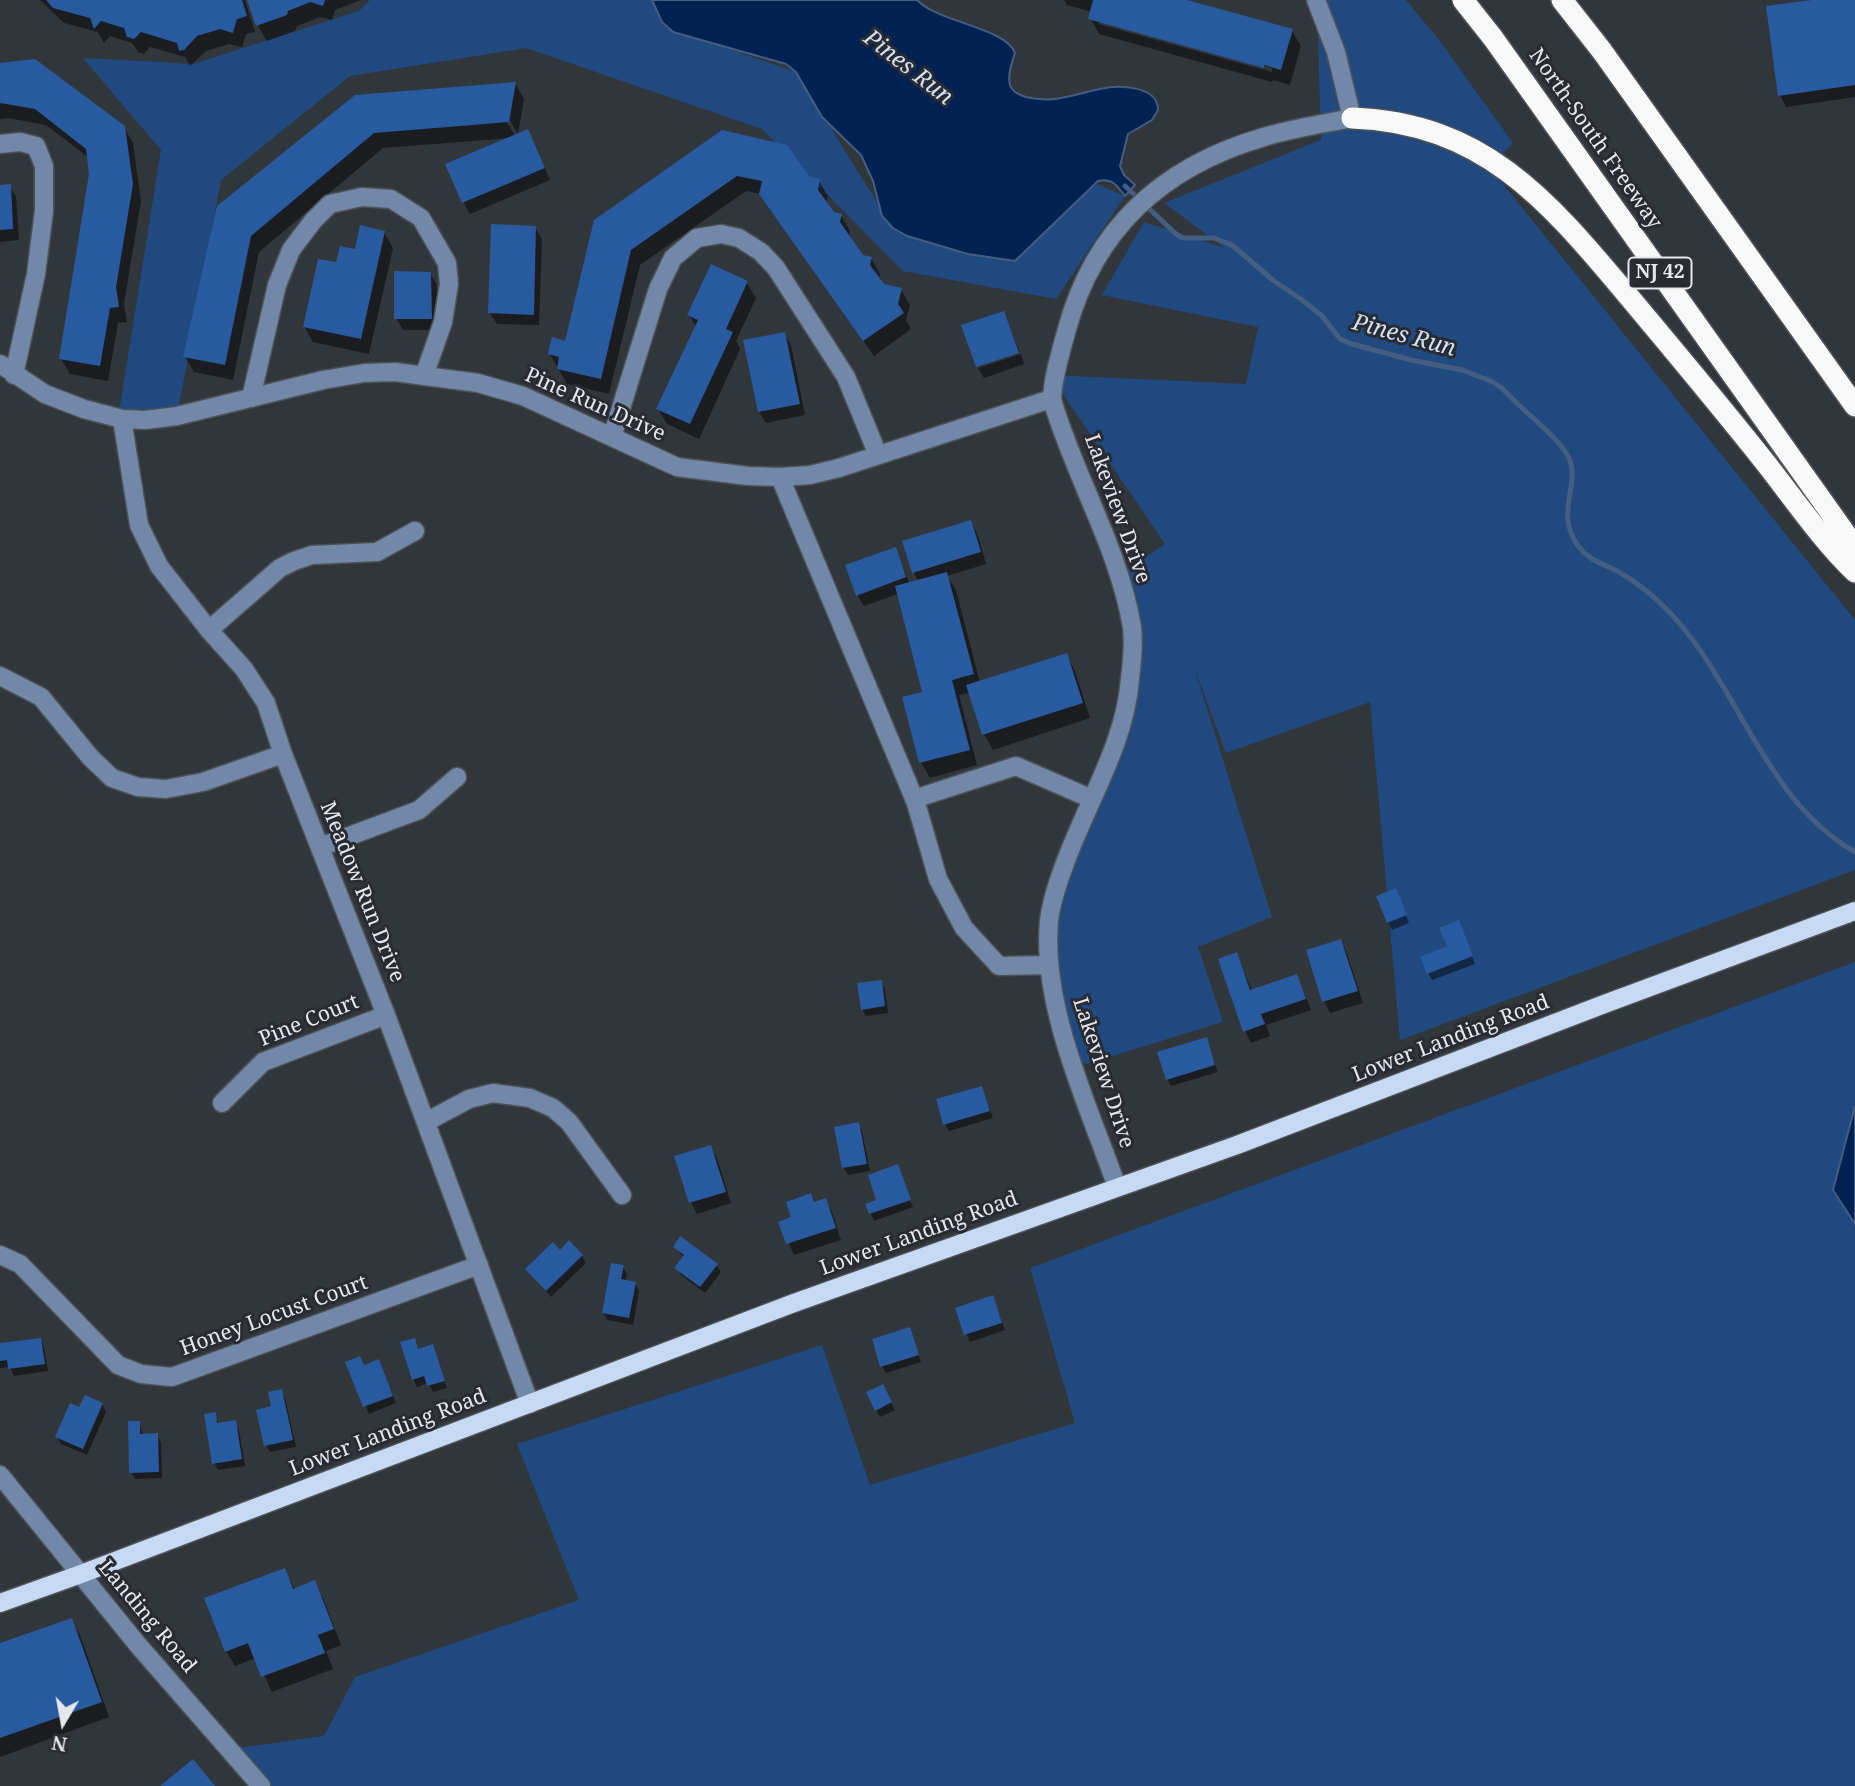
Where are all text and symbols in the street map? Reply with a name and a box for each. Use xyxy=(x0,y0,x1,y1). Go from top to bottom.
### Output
water label: Pines Run xyxy=(858,25,958,111)
street label: North-South Freeway xyxy=(1523,44,1667,234)
road number: NJ 42 xyxy=(1628,258,1692,288)
water label: Pines Run xyxy=(1349,309,1459,363)
street label: Pine Run Drive xyxy=(521,363,669,447)
street label: Lakeview Drive xyxy=(1078,431,1156,587)
street label: Meadow Run Drive xyxy=(314,798,410,986)
street label: Pine Court xyxy=(255,990,363,1052)
street label: Lower Landing Road xyxy=(1349,990,1553,1088)
street label: Lakeview Drive xyxy=(1067,994,1139,1152)
street label: Lower Landing Road xyxy=(817,1186,1021,1282)
street label: Honey Locust Court xyxy=(177,1270,371,1362)
street label: Lower Landing Road xyxy=(286,1384,490,1482)
street label: Landing Road xyxy=(93,1556,201,1678)
north arrow xyxy=(28,1688,98,1758)
text: N xyxy=(50,1730,69,1758)

